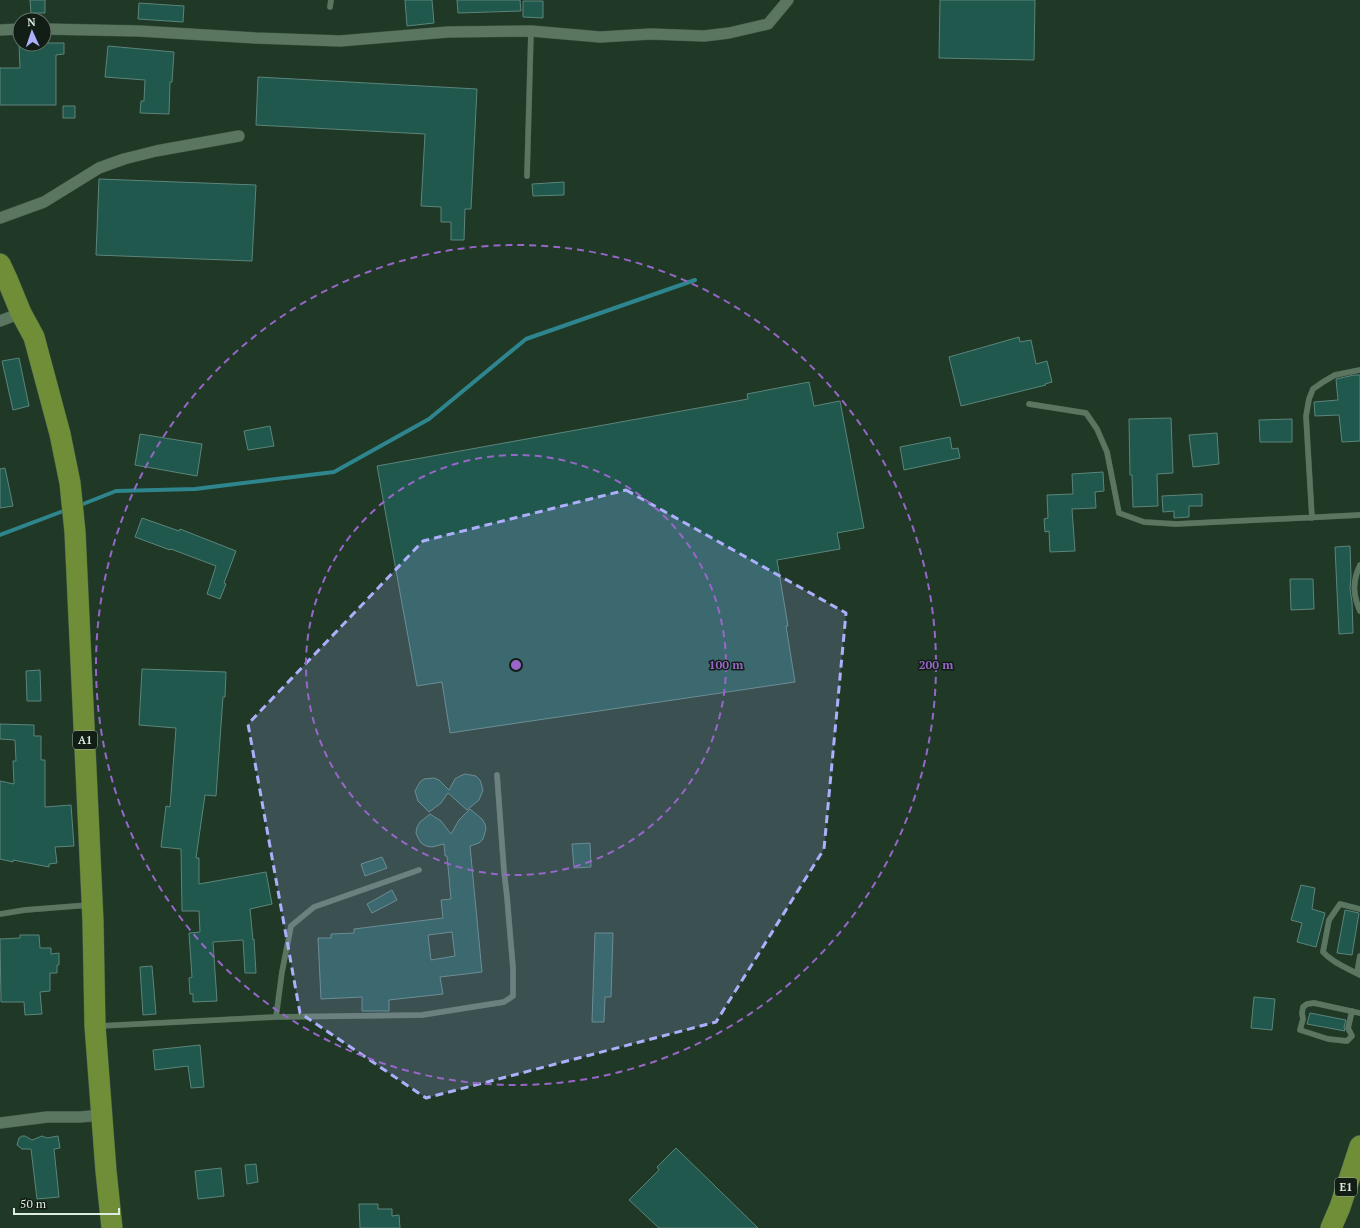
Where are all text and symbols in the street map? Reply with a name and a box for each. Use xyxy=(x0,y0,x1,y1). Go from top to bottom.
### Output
north arrow xyxy=(12,12,52,52)
text: N xyxy=(27,15,37,29)
text: 100 m xyxy=(709,657,743,672)
text: 200 m xyxy=(919,657,953,672)
centre of rings xyxy=(509,658,523,672)
road number: A1 xyxy=(73,731,97,749)
road number: E1 xyxy=(1335,1178,1357,1196)
scale bar xyxy=(14,1190,119,1216)
text: 50 m xyxy=(20,1196,47,1211)

